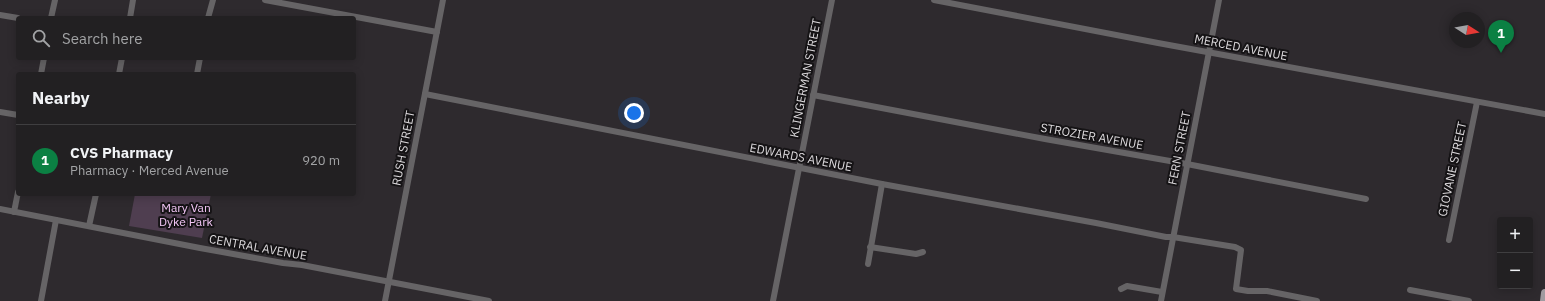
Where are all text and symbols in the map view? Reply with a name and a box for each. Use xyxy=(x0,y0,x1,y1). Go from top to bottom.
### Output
north arrow xyxy=(1449,12,1485,48)
search box xyxy=(16,16,356,60)
street label: KLINGERMAN STREET xyxy=(786,17,824,139)
pin: 1 xyxy=(1488,20,1514,53)
icon: search xyxy=(30,27,52,49)
text: Search here xyxy=(62,29,142,48)
street label: MERCED AVENUE xyxy=(1193,31,1289,63)
text: Nearby xyxy=(32,87,90,109)
your location xyxy=(624,103,644,123)
street label: RUSH STREET xyxy=(388,109,418,187)
street label: FERN STREET xyxy=(1164,110,1194,186)
street label: STROZIER AVENUE xyxy=(1040,120,1144,152)
street label: GIOVANE STREET xyxy=(1435,120,1469,218)
street label: EDWARDS AVENUE xyxy=(749,140,853,174)
text: CVS Pharmacy xyxy=(70,143,173,162)
text: 1 xyxy=(41,152,49,169)
text: 920 m xyxy=(302,152,340,169)
text: Pharmacy · Merced Avenue xyxy=(70,162,229,179)
park label: Mary Van Dyke Park xyxy=(159,200,214,229)
map controls xyxy=(1497,217,1533,289)
button: + xyxy=(1497,217,1533,253)
street label: CENTRAL AVENUE xyxy=(208,231,308,263)
button: − xyxy=(1497,253,1533,289)

